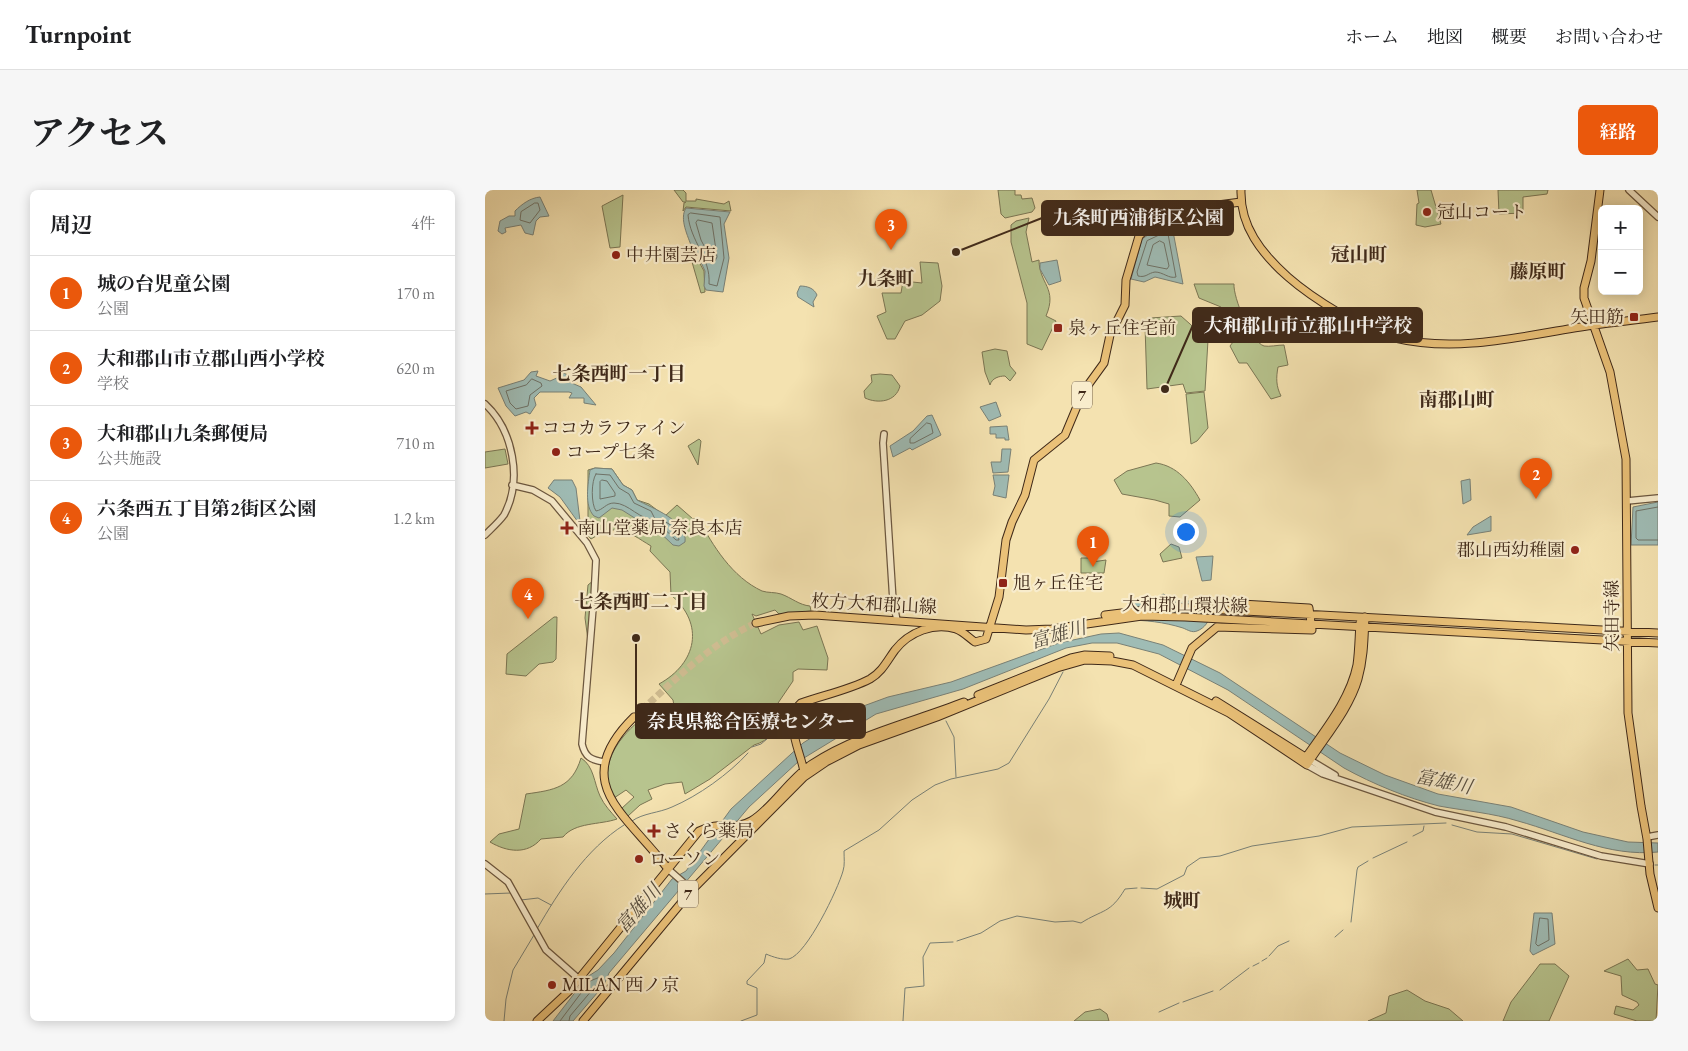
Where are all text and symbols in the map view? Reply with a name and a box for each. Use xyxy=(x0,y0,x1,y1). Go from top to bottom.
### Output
text: Turnpoint xyxy=(25,19,131,50)
text: ホーム xyxy=(1345,25,1399,48)
text: 地図 xyxy=(1427,25,1463,48)
text: 概要 xyxy=(1491,25,1527,48)
text: お問い合わせ xyxy=(1555,25,1663,48)
button: 経路 xyxy=(1578,105,1658,155)
text: アクセス xyxy=(30,110,169,155)
place label: 冠山コート xyxy=(1437,200,1527,223)
callout: 九条町西浦街区公園 xyxy=(1042,201,1233,235)
text: 九条町西浦街区公園 xyxy=(1052,205,1224,230)
map controls xyxy=(1598,205,1643,295)
button: + xyxy=(1598,205,1643,250)
marker: 冠山コート xyxy=(1421,206,1433,218)
pin: 3 xyxy=(875,209,907,250)
text: 周辺 xyxy=(50,211,92,238)
text: 4件 xyxy=(411,213,435,234)
district label: 冠山町 xyxy=(1330,242,1388,267)
place label: 中井園芸店 xyxy=(626,243,716,266)
marker: 中井園芸店 xyxy=(610,249,622,261)
button: − xyxy=(1598,250,1643,295)
district label: 藤原町 xyxy=(1509,259,1567,284)
district label: 九条町 xyxy=(857,266,915,291)
text: 城の台児童公園 xyxy=(97,271,230,296)
text: 1 xyxy=(62,283,70,304)
text: 170 m xyxy=(396,283,435,304)
text: 公園 xyxy=(97,298,129,319)
place label: 矢田筋 xyxy=(1570,305,1624,328)
callout: 大和郡山市立郡山中学校 xyxy=(1193,308,1422,342)
marker: 矢田筋 xyxy=(1628,311,1640,323)
text: 大和郡山市立郡山中学校 xyxy=(1203,313,1413,338)
place label: 泉ヶ丘住宅前 xyxy=(1068,316,1176,339)
marker: 泉ヶ丘住宅前 xyxy=(1052,322,1064,334)
text: 大和郡山市立郡山西小学校 xyxy=(97,346,325,371)
text: 2 xyxy=(62,358,70,379)
text: 620 m xyxy=(396,358,435,379)
district label: 七条西町一丁目 xyxy=(552,361,686,386)
text: 学校 xyxy=(97,373,129,394)
road number: 7 xyxy=(1072,382,1092,408)
district label: 南郡山町 xyxy=(1419,387,1495,412)
place label: ココカラファイン xyxy=(542,416,686,439)
text: 大和郡山九条郵便局 xyxy=(97,421,268,446)
marker: ココカラファイン xyxy=(526,422,538,434)
text: 3 xyxy=(62,433,70,454)
text: 710 m xyxy=(396,433,435,454)
place label: コープ七条 xyxy=(566,440,655,463)
marker: コープ七条 xyxy=(550,446,562,458)
text: 公共施設 xyxy=(97,448,161,469)
pin: 2 xyxy=(1520,458,1552,499)
text: 六条西五丁目第2街区公園 xyxy=(97,496,316,521)
text: 4 xyxy=(62,508,70,529)
text: 1.2 km xyxy=(393,508,435,529)
place label: 南山堂薬局 奈良本店 xyxy=(577,516,743,539)
your location xyxy=(1173,519,1199,545)
marker: 南山堂薬局 奈良本店 xyxy=(561,522,573,534)
text: 公園 xyxy=(97,523,129,544)
pin: 1 xyxy=(1077,526,1109,567)
place label: 郡山西幼稚園 xyxy=(1457,538,1565,561)
marker: 郡山西幼稚園 xyxy=(1569,544,1581,556)
place label: 旭ヶ丘住宅 xyxy=(1013,571,1103,594)
marker: 旭ヶ丘住宅 xyxy=(997,577,1009,589)
pin: 4 xyxy=(512,578,544,619)
street label: 矢田寺線 xyxy=(1600,580,1623,652)
district label: 七条西町二丁目 xyxy=(574,589,708,614)
street label: 枚方大和郡山線 xyxy=(811,589,938,618)
street label: 大和郡山環状線 xyxy=(1122,592,1248,617)
water label: 富雄川 xyxy=(1027,614,1091,654)
callout: 奈良県総合医療センター xyxy=(636,704,865,738)
text: 奈良県総合医療センター xyxy=(647,709,855,734)
water label: 富雄川 xyxy=(1413,763,1476,800)
place label: さくら薬局 xyxy=(664,819,754,842)
marker: さくら薬局 xyxy=(648,825,660,837)
place label: ローソン xyxy=(649,847,720,870)
marker: ローソン xyxy=(633,853,645,865)
water label: 富雄川 xyxy=(610,877,668,938)
road number: 7 xyxy=(678,881,698,908)
district label: 城町 xyxy=(1163,888,1201,913)
place label: MILAN 西ノ京 xyxy=(562,973,679,996)
marker: MILAN 西ノ京 xyxy=(546,979,558,991)

